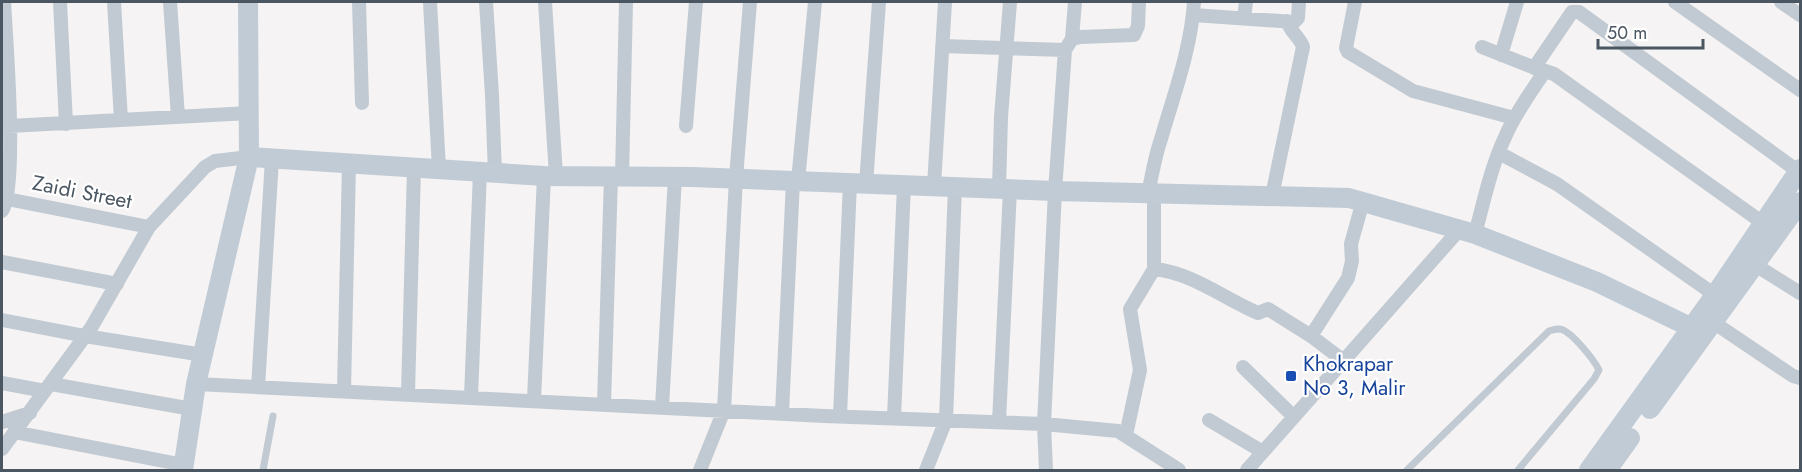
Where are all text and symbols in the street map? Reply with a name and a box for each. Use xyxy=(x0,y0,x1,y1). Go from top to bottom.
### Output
scale bar xyxy=(1598,12,1703,50)
text: 50 m xyxy=(1607,20,1647,46)
street label: Zaidi Street xyxy=(30,168,134,216)
place label: Khokrapar No 3, Malir xyxy=(1303,349,1406,403)
marker: Khokrapar No 3, Malir xyxy=(1284,369,1298,383)

